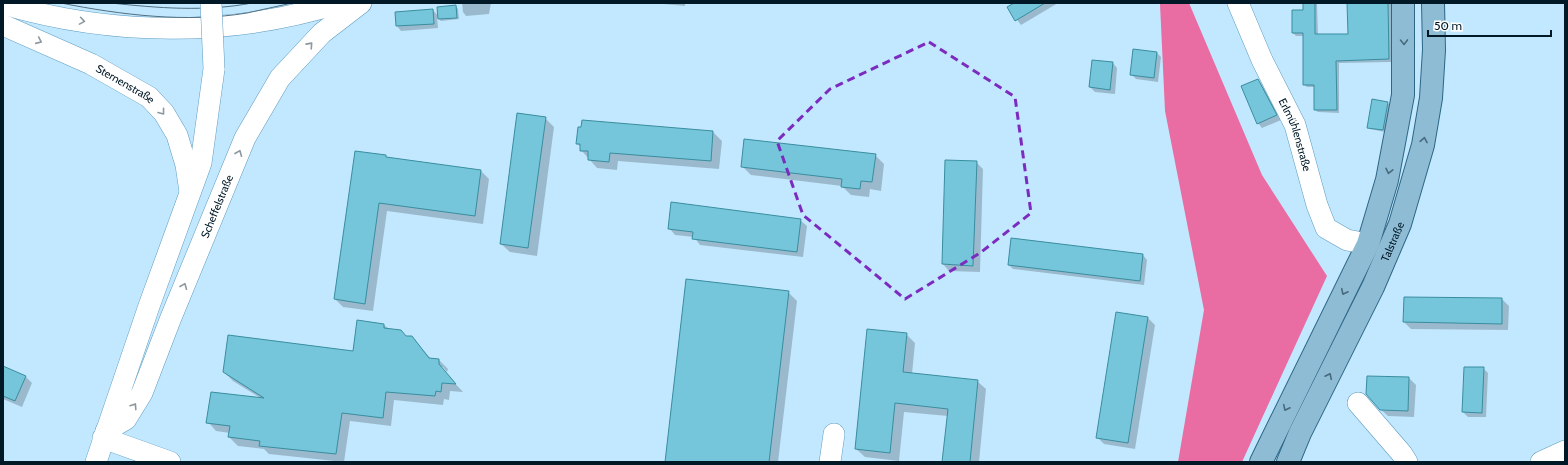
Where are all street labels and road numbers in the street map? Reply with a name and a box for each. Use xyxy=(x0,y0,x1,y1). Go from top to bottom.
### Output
street label: Sternenstraße xyxy=(93,61,158,106)
street label: Erlmühlenstraße xyxy=(1276,96,1314,173)
street label: Scheffelstraße xyxy=(198,172,236,240)
street label: Talstraße xyxy=(1378,219,1407,264)

